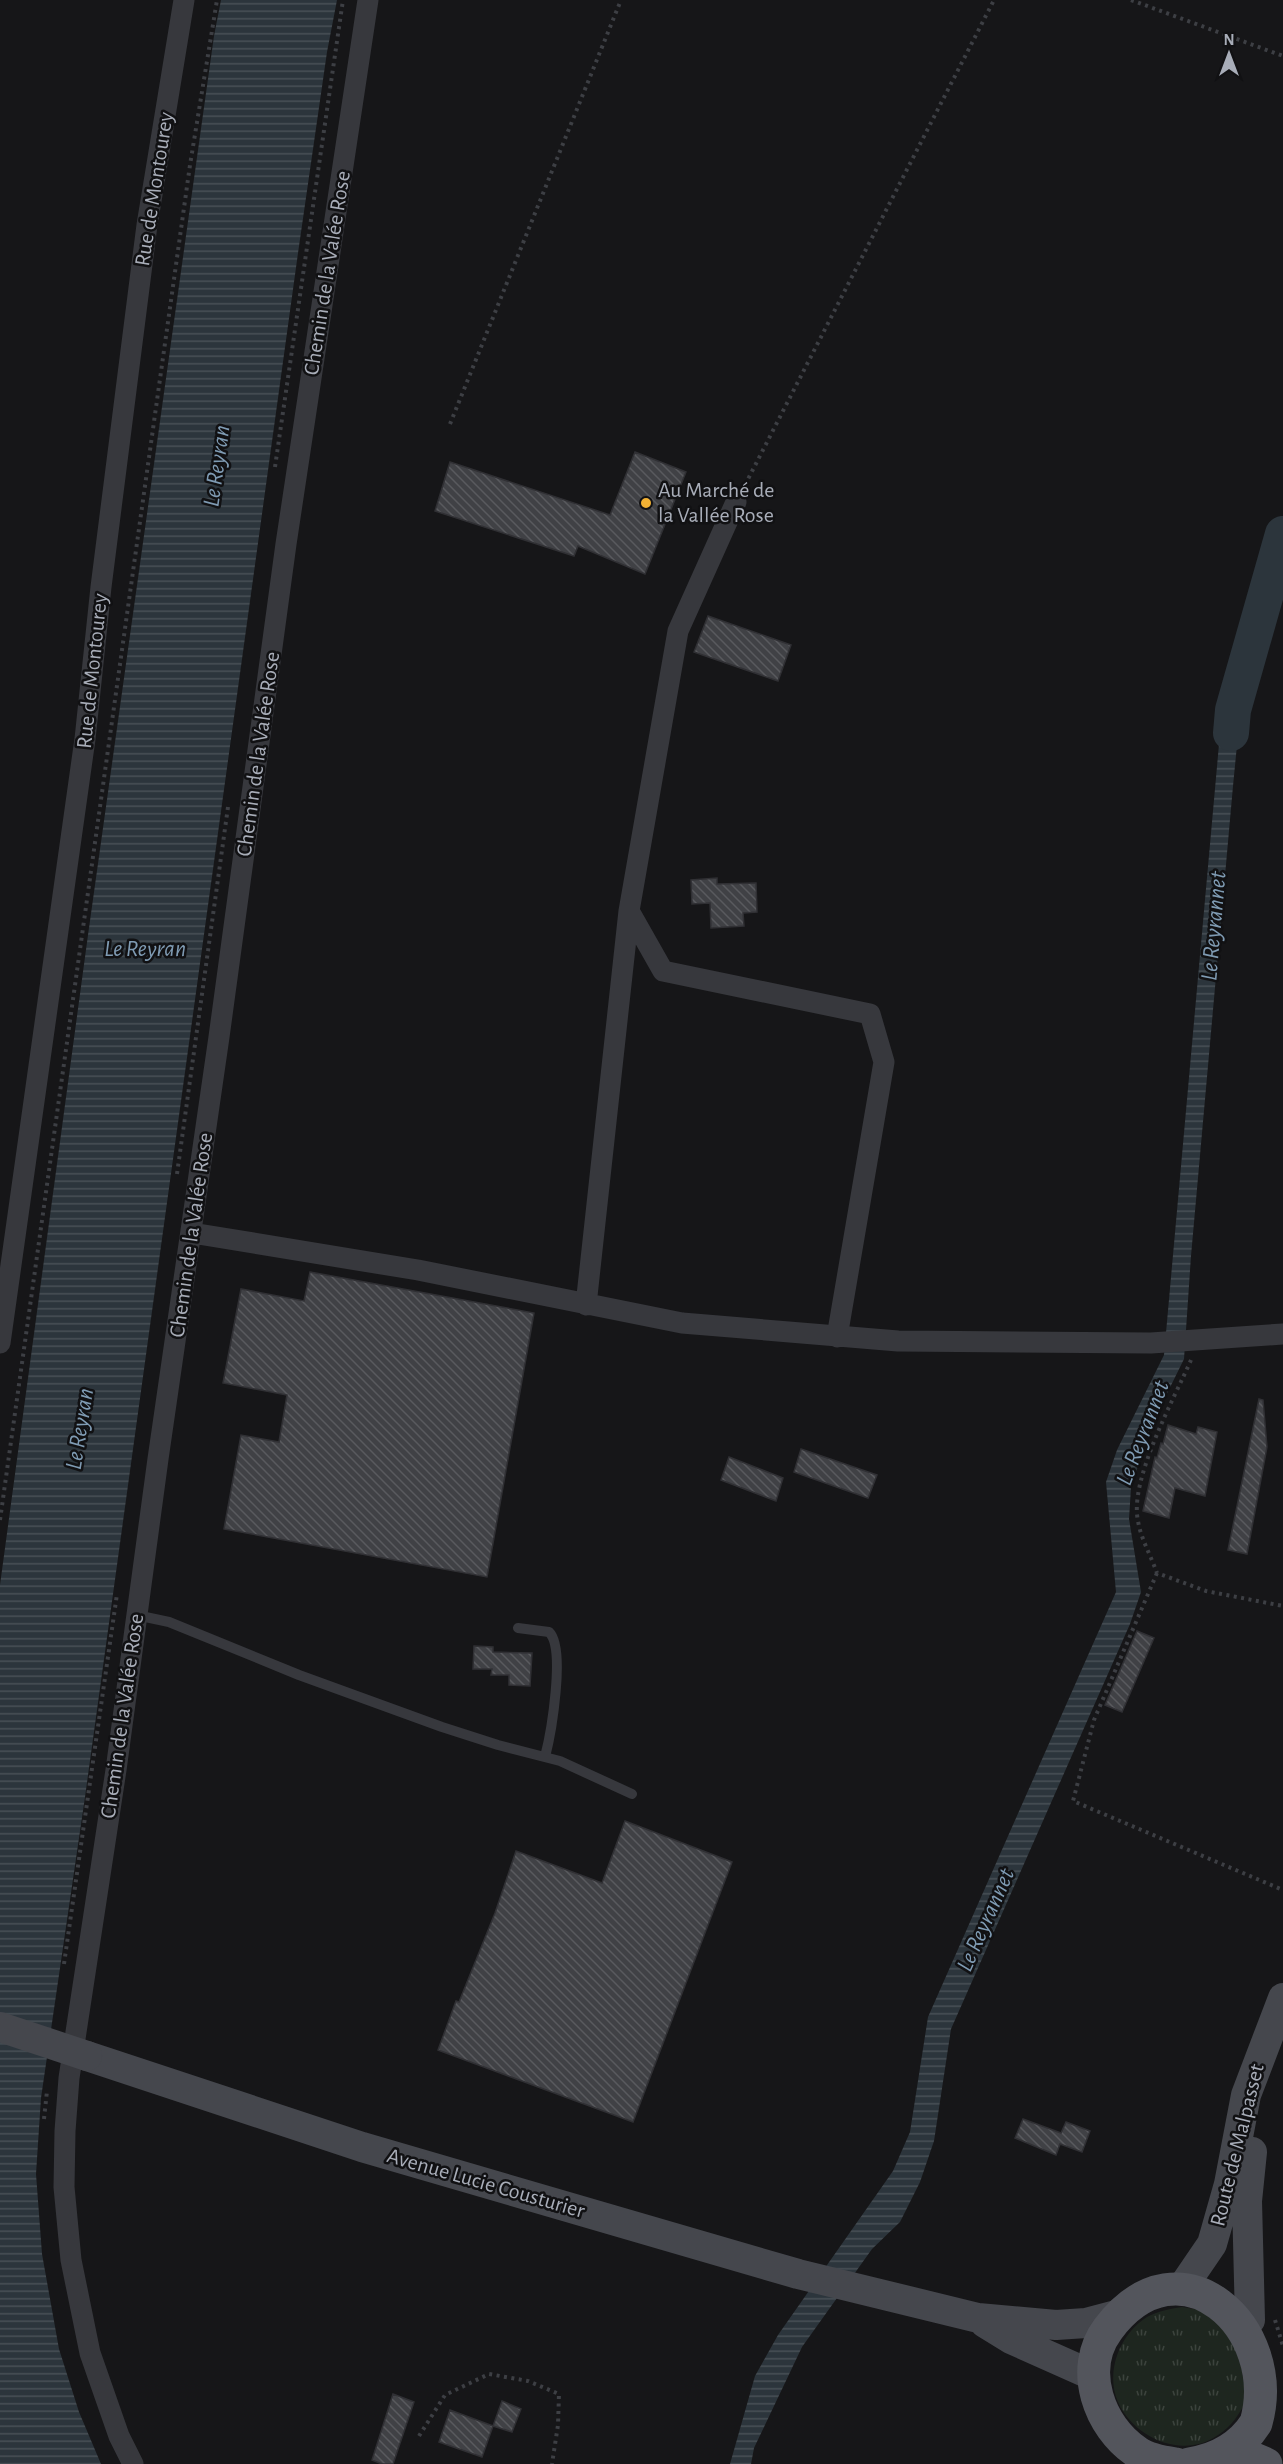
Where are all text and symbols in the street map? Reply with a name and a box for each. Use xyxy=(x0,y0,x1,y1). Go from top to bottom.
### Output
north arrow xyxy=(1199,24,1259,84)
text: N xyxy=(1223,32,1235,48)
street label: Rue de Montourey xyxy=(131,110,177,268)
street label: Chemin de la Valée Rose xyxy=(300,169,354,377)
water label: Le Reyran xyxy=(199,424,235,508)
place label: Au Marché de la Vallée Rose xyxy=(658,479,775,526)
marker: Au Marché de la Vallée Rose xyxy=(639,496,653,510)
street label: Rue de Montourey xyxy=(73,592,111,750)
street label: Chemin de la Valée Rose xyxy=(233,650,283,858)
water label: Le Reyrannet xyxy=(1197,870,1231,982)
water label: Le Reyran xyxy=(104,937,186,961)
street label: Chemin de la Valée Rose xyxy=(166,1131,216,1339)
water label: Le Reyrannet xyxy=(1112,1377,1174,1489)
water label: Le Reyran xyxy=(62,1387,98,1471)
street label: Chemin de la Valée Rose xyxy=(97,1612,147,1820)
water label: Le Reyrannet xyxy=(953,1865,1019,1975)
street label: Route de Malpasset xyxy=(1206,2061,1268,2229)
street label: Avenue Lucie Cousturier xyxy=(385,2144,587,2222)

